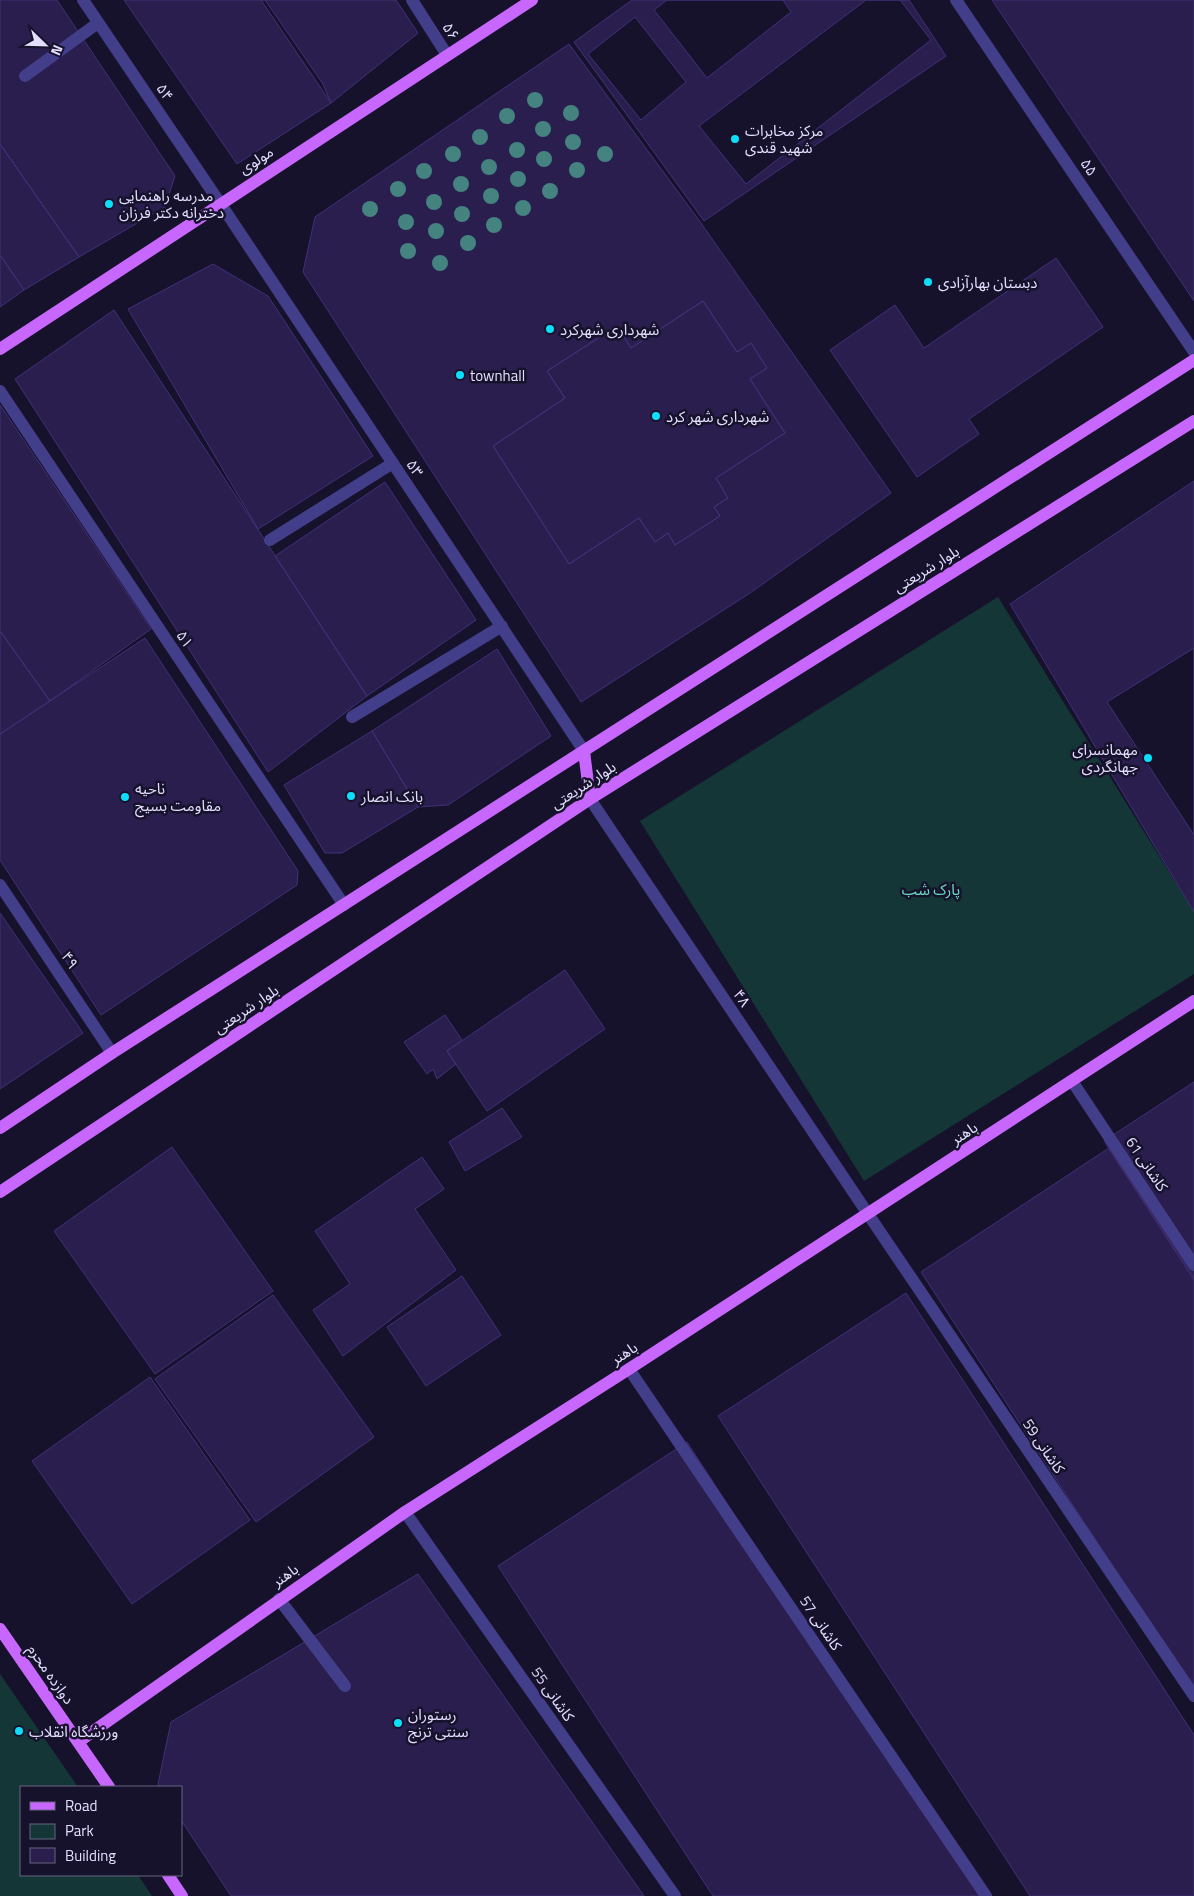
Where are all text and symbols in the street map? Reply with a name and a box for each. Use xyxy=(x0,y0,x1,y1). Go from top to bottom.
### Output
street label: ۵۶ xyxy=(437,18,465,44)
north arrow xyxy=(20,20,70,70)
text: N xyxy=(46,42,69,59)
street label: ۵۴ xyxy=(151,78,179,106)
place label: مرکز مخابرات شهید قندی xyxy=(745,119,824,159)
marker: مرکز مخابرات شهید قندی xyxy=(729,133,741,145)
street label: مولوی xyxy=(234,140,278,180)
street label: ۵۵ xyxy=(1075,153,1103,181)
place label: مدرسه راهنمایی دخترانه دکتر فرزان xyxy=(119,184,224,224)
marker: مدرسه راهنمایی دخترانه دکتر فرزان xyxy=(103,198,115,210)
place label: دبستان بهارآزادی xyxy=(938,271,1037,294)
marker: دبستان بهارآزادی xyxy=(922,276,934,288)
place label: شهرداری شهرکرد xyxy=(560,318,660,341)
marker: شهرداری شهرکرد xyxy=(544,323,556,335)
place label: townhall xyxy=(470,364,525,387)
marker: townhall xyxy=(454,369,466,381)
place label: شهرداری شهر کرد xyxy=(666,405,769,428)
marker: شهرداری شهر کرد xyxy=(650,410,662,422)
street label: ۵۳ xyxy=(401,454,430,482)
street label: بلوار شریعتی xyxy=(888,540,964,598)
street label: ۵۱ xyxy=(171,625,199,653)
place label: مهمانسرای جهانگردی xyxy=(1072,738,1138,778)
marker: مهمانسرای جهانگردی xyxy=(1142,752,1154,764)
street label: بلوار شریعتی xyxy=(546,755,620,815)
place label: ناحیه مقاومت بسیج xyxy=(135,777,221,818)
place label: بانک انصار xyxy=(360,785,423,808)
marker: بانک انصار xyxy=(345,790,357,802)
marker: ناحیه مقاومت بسیج xyxy=(119,791,131,803)
park label: پارک شب xyxy=(902,878,960,901)
street label: ۴۹ xyxy=(56,946,84,974)
street label: بلوار شریعتی xyxy=(209,979,283,1039)
street label: ۴۸ xyxy=(728,984,757,1012)
street label: باهنر xyxy=(945,1116,982,1151)
street label: کاشانی 61 xyxy=(1120,1132,1174,1197)
street label: باهنر xyxy=(605,1336,642,1371)
street label: کاشانی 59 xyxy=(1017,1414,1071,1479)
street label: باهنر xyxy=(266,1558,303,1593)
street label: کاشانی 57 xyxy=(794,1591,848,1656)
street label: دوازده محرم xyxy=(22,1639,80,1709)
street label: کاشانی 55 xyxy=(526,1662,581,1727)
place label: رستوران سنتی ترنج xyxy=(408,1703,469,1744)
marker: رستوران سنتی ترنج xyxy=(392,1717,404,1729)
place label: ورزشگاه انقلاب xyxy=(29,1720,118,1743)
marker: ورزشگاه انقلاب xyxy=(13,1725,25,1737)
legend xyxy=(20,1786,182,1876)
text: Road xyxy=(65,1794,97,1817)
text: Park xyxy=(65,1819,94,1842)
text: Building xyxy=(65,1844,116,1867)

